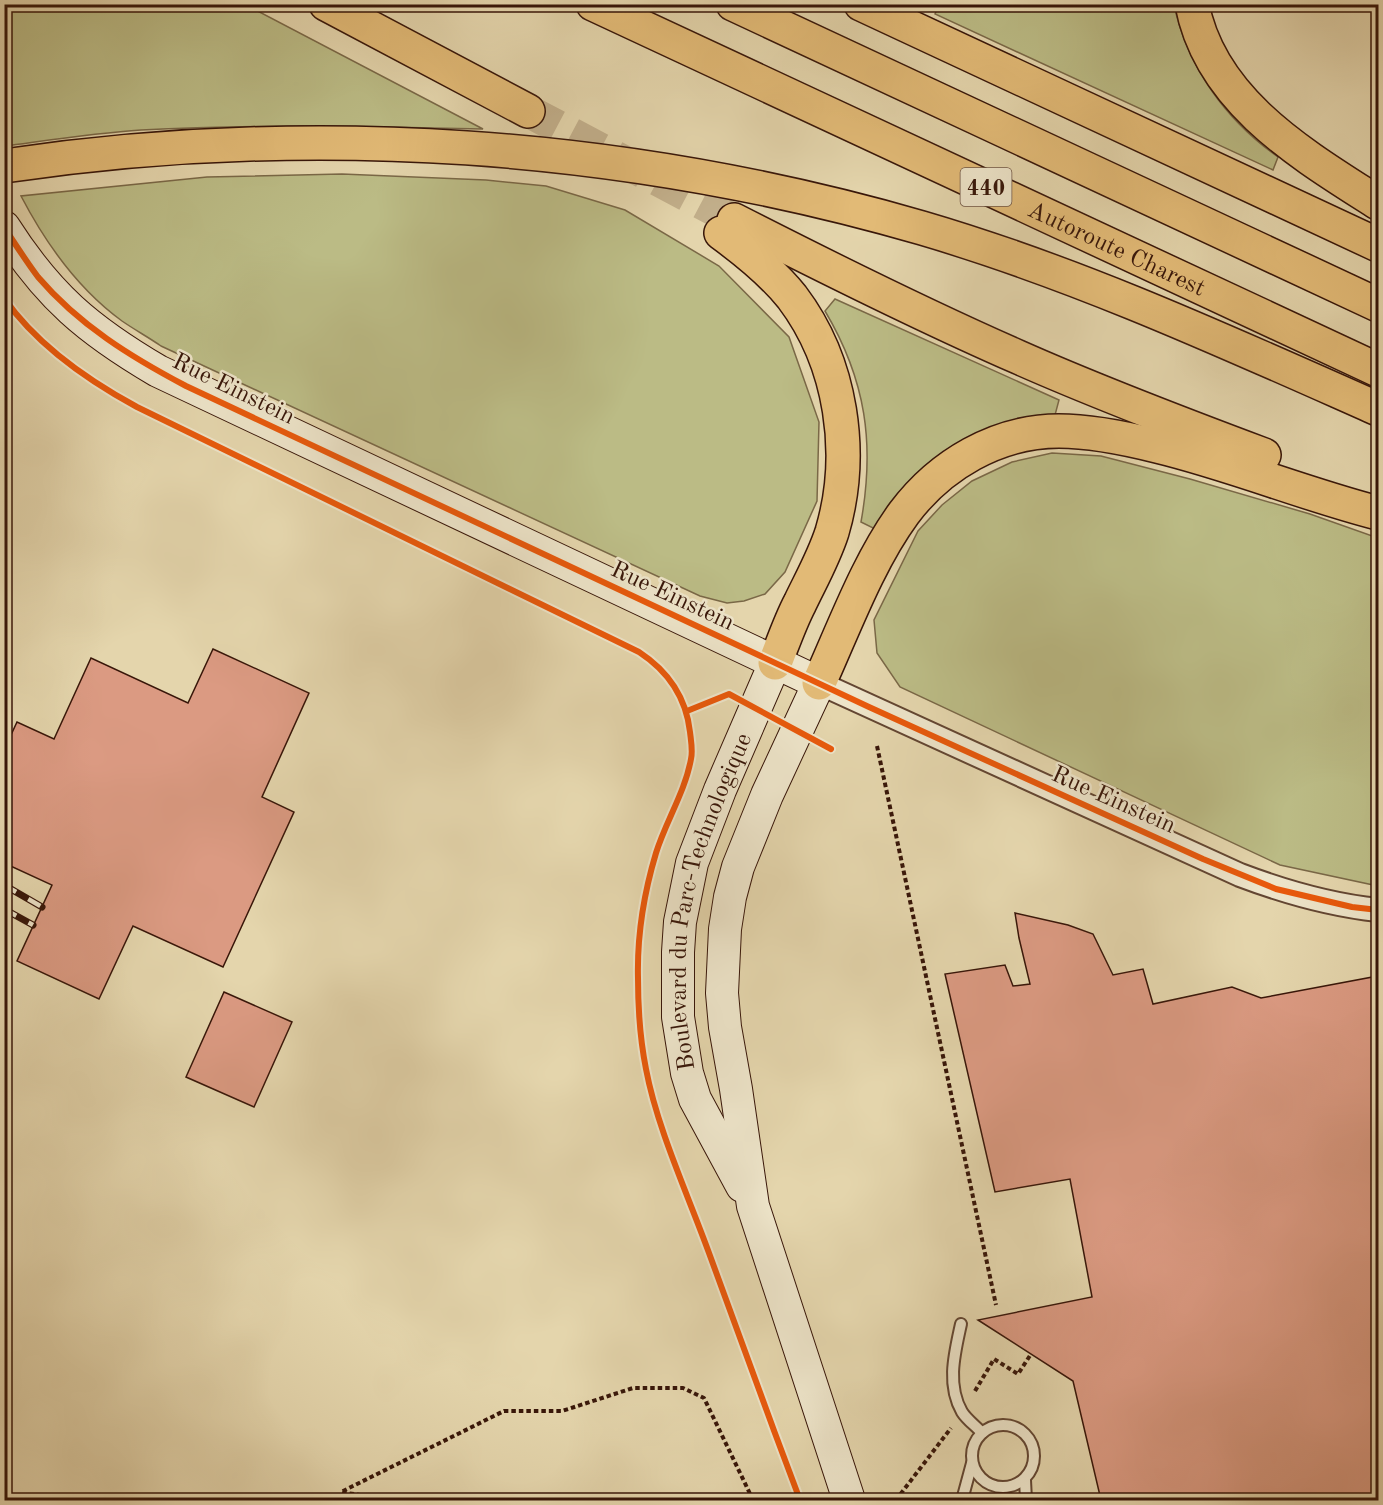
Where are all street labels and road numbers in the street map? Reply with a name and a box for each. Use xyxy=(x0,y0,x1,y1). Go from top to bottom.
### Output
road number: 440 xyxy=(960,168,1012,206)
street label: Autoroute Charest xyxy=(1023,198,1209,302)
street label: Rue Einstein xyxy=(168,350,298,430)
street label: Rue Einstein xyxy=(607,558,738,636)
street label: Boulevard du Parc-Technologique xyxy=(667,730,757,1072)
street label: Rue Einstein xyxy=(1048,763,1179,839)

